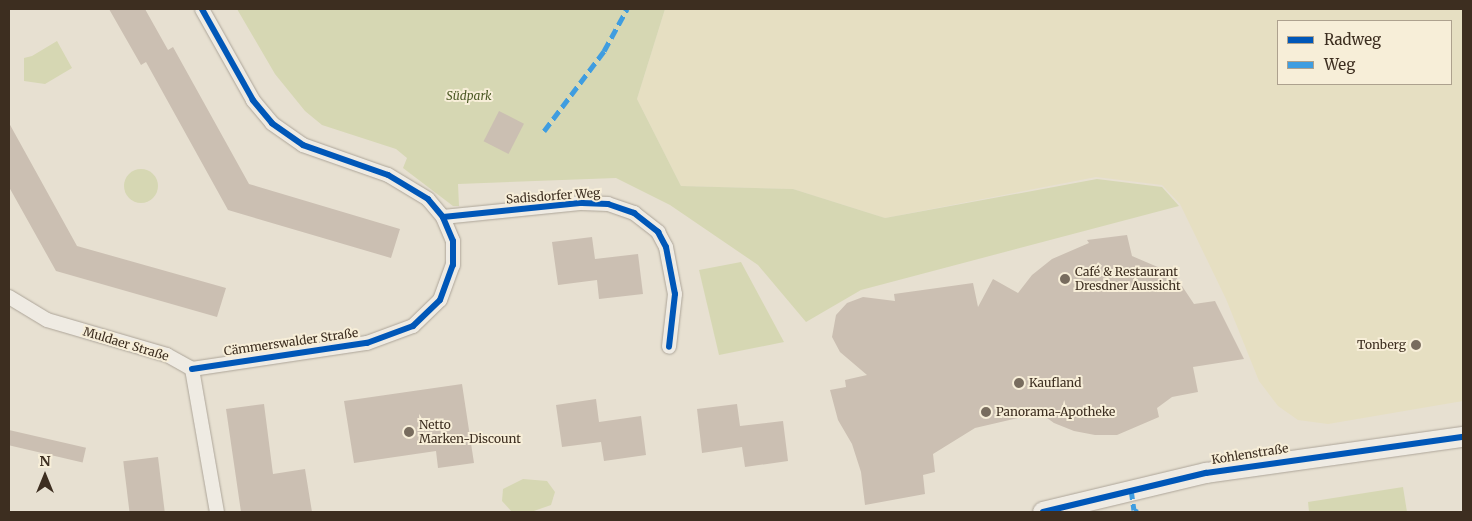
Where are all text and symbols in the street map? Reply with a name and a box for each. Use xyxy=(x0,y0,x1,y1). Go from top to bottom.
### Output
legend xyxy=(1277,20,1452,85)
text: Radweg xyxy=(1324,30,1381,49)
text: Weg xyxy=(1324,55,1355,74)
park label: Südpark xyxy=(446,89,492,103)
street label: Sadisdorfer Weg xyxy=(505,186,601,206)
place label: Café & Restaurant Dresdner Aussicht xyxy=(1075,265,1181,293)
marker: Café & Restaurant Dresdner Aussicht xyxy=(1059,273,1071,285)
street label: Muldaer Straße xyxy=(81,324,171,364)
street label: Cämmerswalder Straße xyxy=(223,325,359,359)
place label: Tonberg xyxy=(1357,338,1406,352)
marker: Tonberg xyxy=(1410,339,1422,351)
place label: Kaufland xyxy=(1029,376,1082,390)
marker: Kaufland xyxy=(1013,377,1025,389)
place label: Panorama-Apotheke xyxy=(996,405,1115,419)
marker: Panorama-Apotheke xyxy=(980,406,992,418)
place label: Netto Marken-Discount xyxy=(419,418,521,446)
marker: Netto Marken-Discount xyxy=(403,426,415,438)
street label: Kohlenstraße xyxy=(1211,441,1289,467)
north arrow xyxy=(20,451,70,501)
text: N xyxy=(39,452,51,470)

